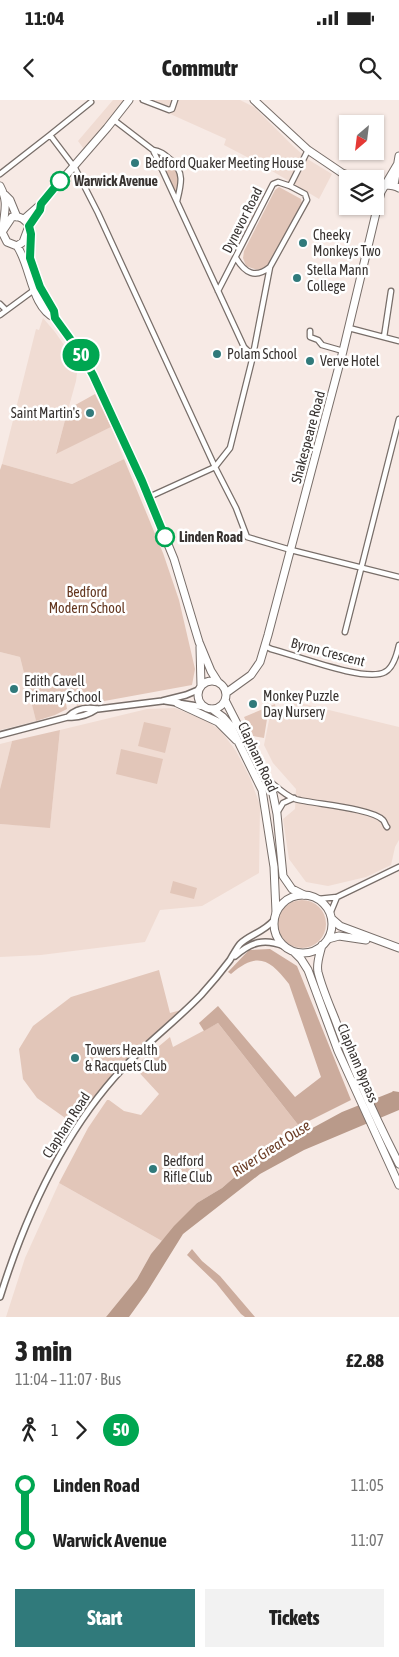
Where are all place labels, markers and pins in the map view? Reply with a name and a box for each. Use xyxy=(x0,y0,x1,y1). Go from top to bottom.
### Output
place label: Bedford Quaker Meeting House xyxy=(145,155,304,171)
marker: Bedford Quaker Meeting House xyxy=(129,157,141,169)
marker: Warwick Avenue xyxy=(50,171,70,191)
place label: Warwick Avenue xyxy=(73,173,158,189)
place label: Cheeky Monkeys Two xyxy=(313,227,381,259)
marker: Cheeky Monkeys Two xyxy=(297,237,309,249)
place label: Stella Mann College xyxy=(307,262,368,294)
marker: Stella Mann College xyxy=(291,272,303,284)
place label: Polam School xyxy=(227,346,298,362)
marker: Polam School xyxy=(211,348,223,360)
place label: Verve Hotel xyxy=(320,353,380,369)
marker: Verve Hotel xyxy=(304,355,316,367)
place label: Saint Martin's xyxy=(11,405,80,421)
marker: Saint Martin's xyxy=(84,407,96,419)
marker: Linden Road xyxy=(155,527,175,547)
place label: Linden Road xyxy=(179,529,243,545)
place label: Edith Cavell Primary School xyxy=(24,673,102,705)
marker: Edith Cavell Primary School xyxy=(8,683,20,695)
place label: Monkey Puzzle Day Nursery xyxy=(263,688,339,720)
marker: Monkey Puzzle Day Nursery xyxy=(247,698,259,710)
place label: Towers Health & Racquets Club xyxy=(85,1042,167,1074)
marker: Towers Health & Racquets Club xyxy=(69,1052,81,1064)
place label: Bedford Rifle Club xyxy=(163,1153,213,1185)
marker: Bedford Rifle Club xyxy=(147,1163,159,1175)

